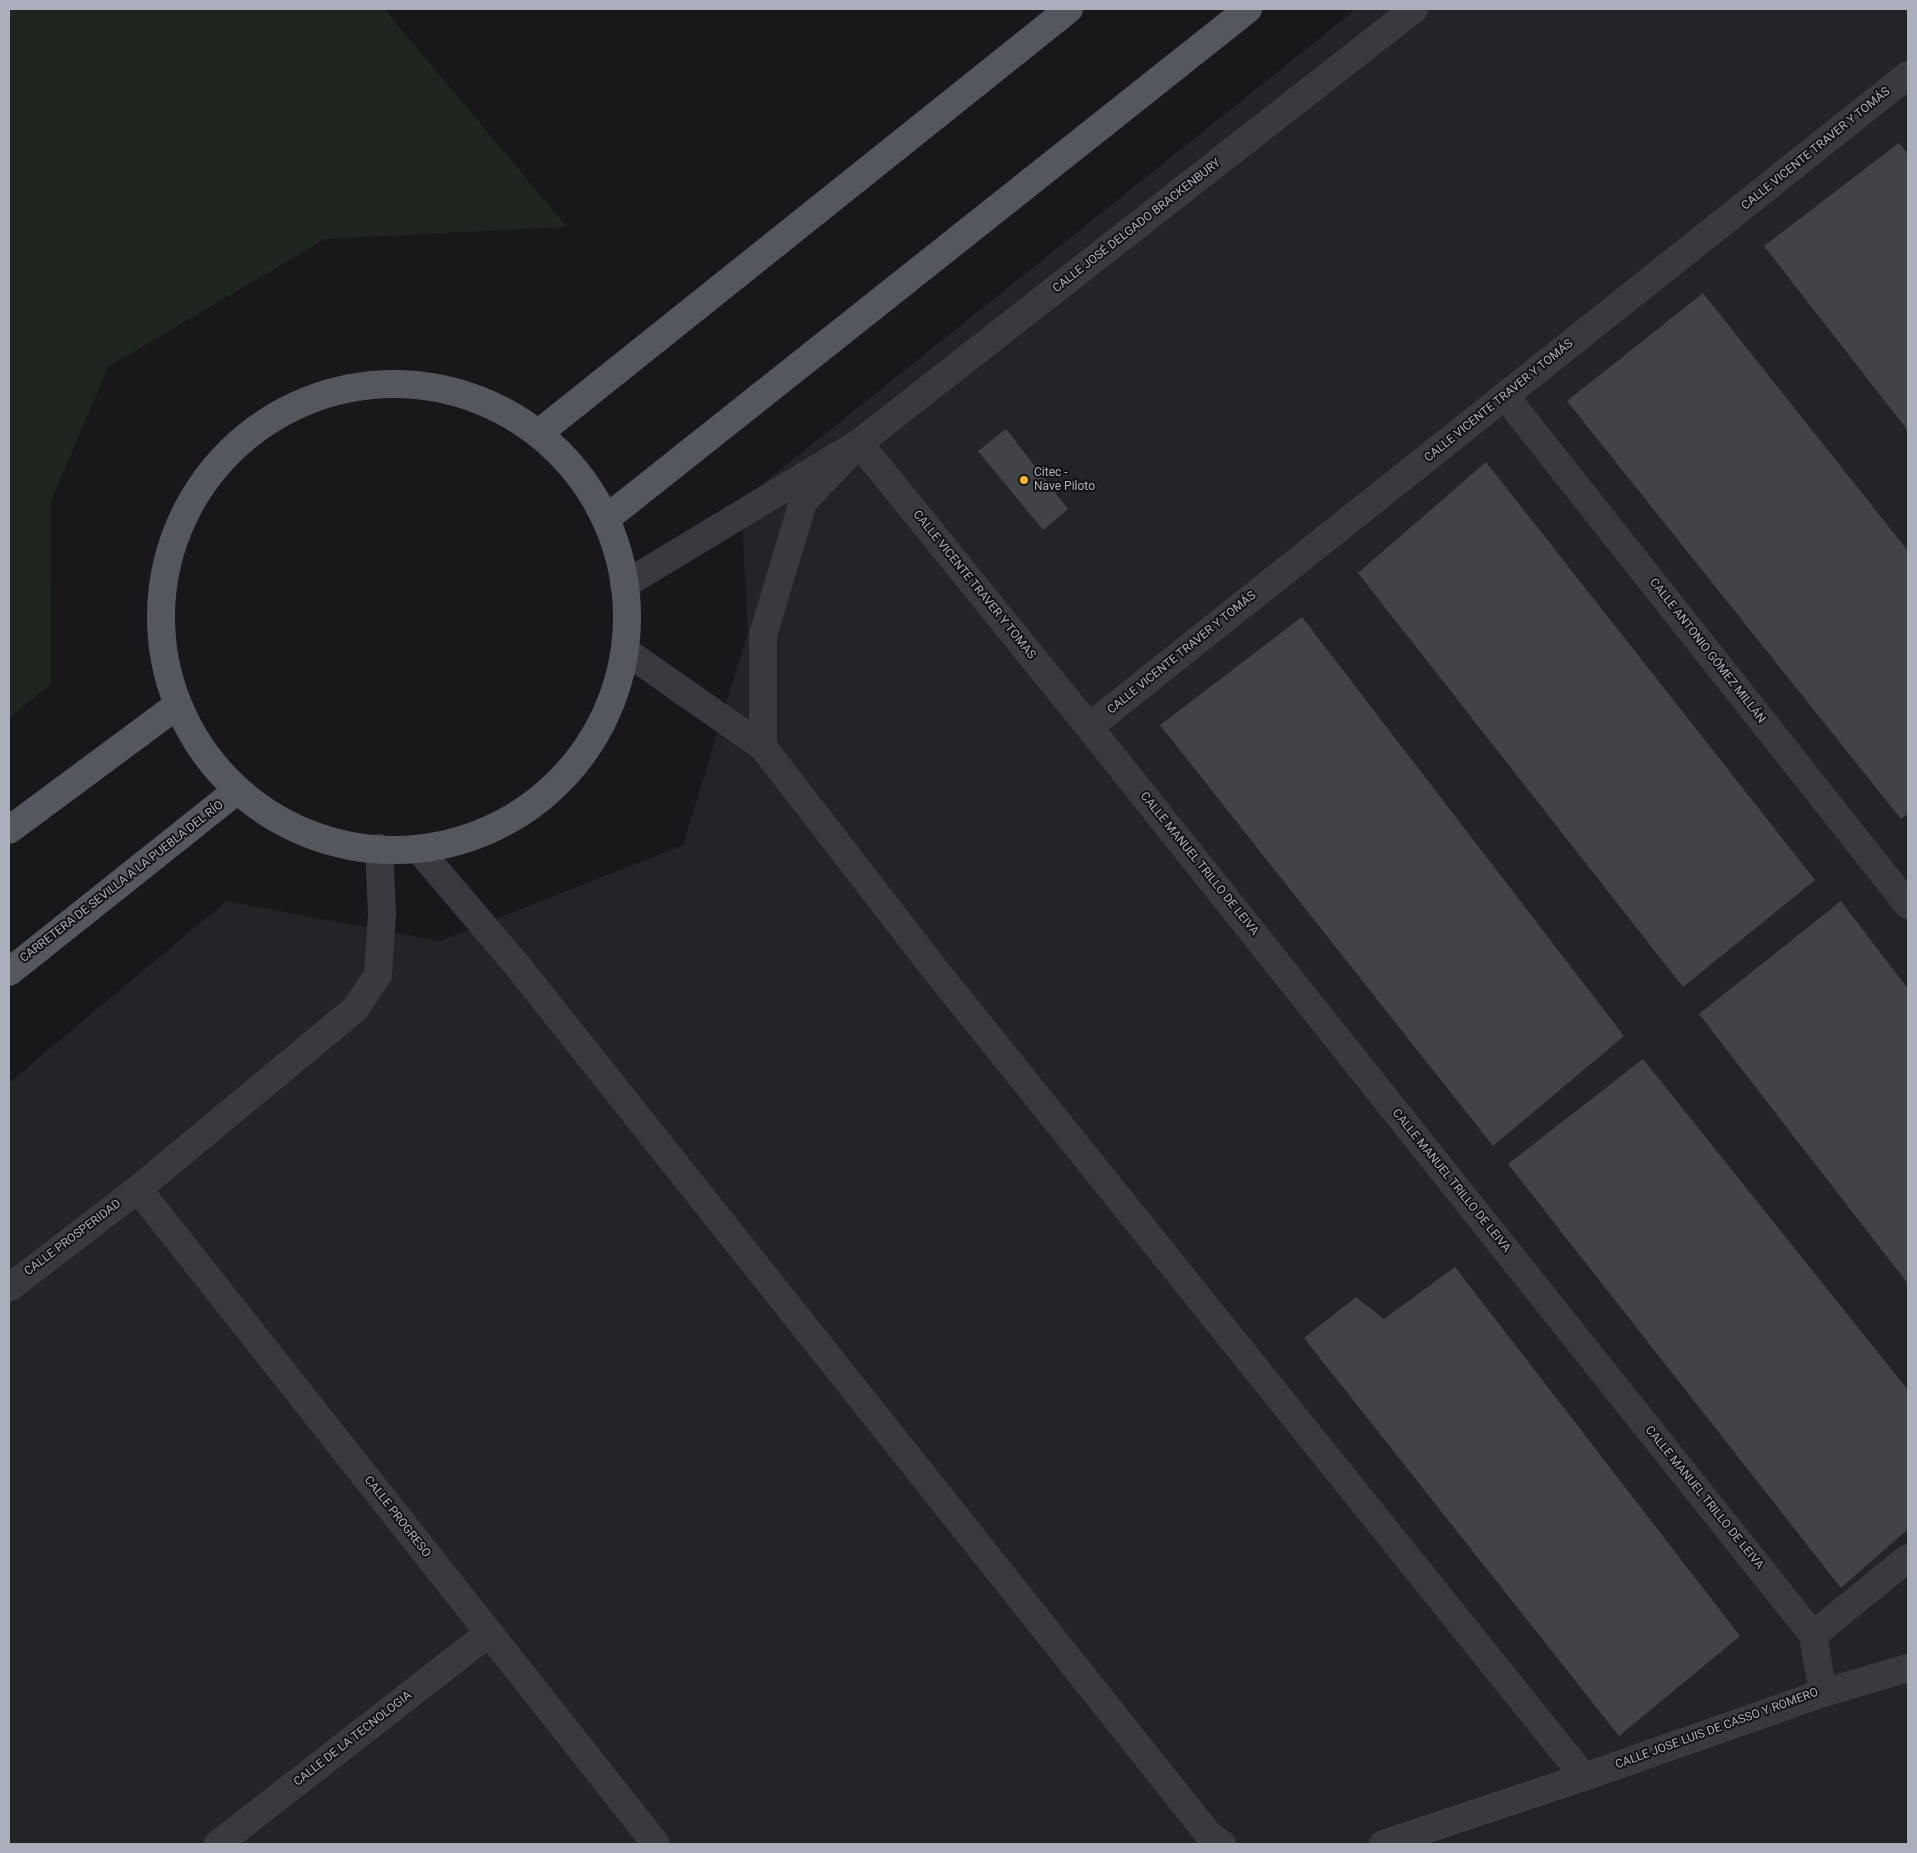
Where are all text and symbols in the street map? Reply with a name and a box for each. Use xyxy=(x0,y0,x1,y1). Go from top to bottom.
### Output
street label: CALLE VICENTE TRAVER Y TOMÁS xyxy=(1739,85,1893,213)
street label: CALLE JOSÉ DELGADO BRACKENBURY xyxy=(1050,156,1224,296)
street label: CALLE VICENTE TRAVER Y TOMÁS xyxy=(1422,337,1576,465)
place label: Citec - Nave Piloto xyxy=(1034,466,1095,494)
marker: Citec - Nave Piloto xyxy=(1018,474,1030,486)
street label: CALLE VICENTE TRAVER Y TOMAS xyxy=(910,508,1038,662)
street label: CALLE ANTONIO GÓMEZ MILLÁN xyxy=(1646,576,1768,726)
street label: CALLE VICENTE TRAVER Y TOMÁS xyxy=(1105,589,1259,717)
street label: CALLE MANUEL TRILLO DE LEIVA xyxy=(1137,789,1261,939)
street label: CARRETERA DE SEVILLA A LA PUEBLA DEL RÍO xyxy=(17,798,227,966)
street label: CALLE MANUEL TRILLO DE LEIVA xyxy=(1389,1106,1513,1256)
street label: CALLE PROSPERIDAD xyxy=(22,1197,124,1279)
street label: CALLE MANUEL TRILLO DE LEIVA xyxy=(1642,1423,1766,1573)
street label: CALLE PROGRESO xyxy=(361,1473,433,1561)
street label: CALLE JOSE LUIS DE CASSO Y ROMERO xyxy=(1614,1685,1820,1773)
street label: CALLE DE LA TECNOLOGIA xyxy=(291,1688,415,1790)

